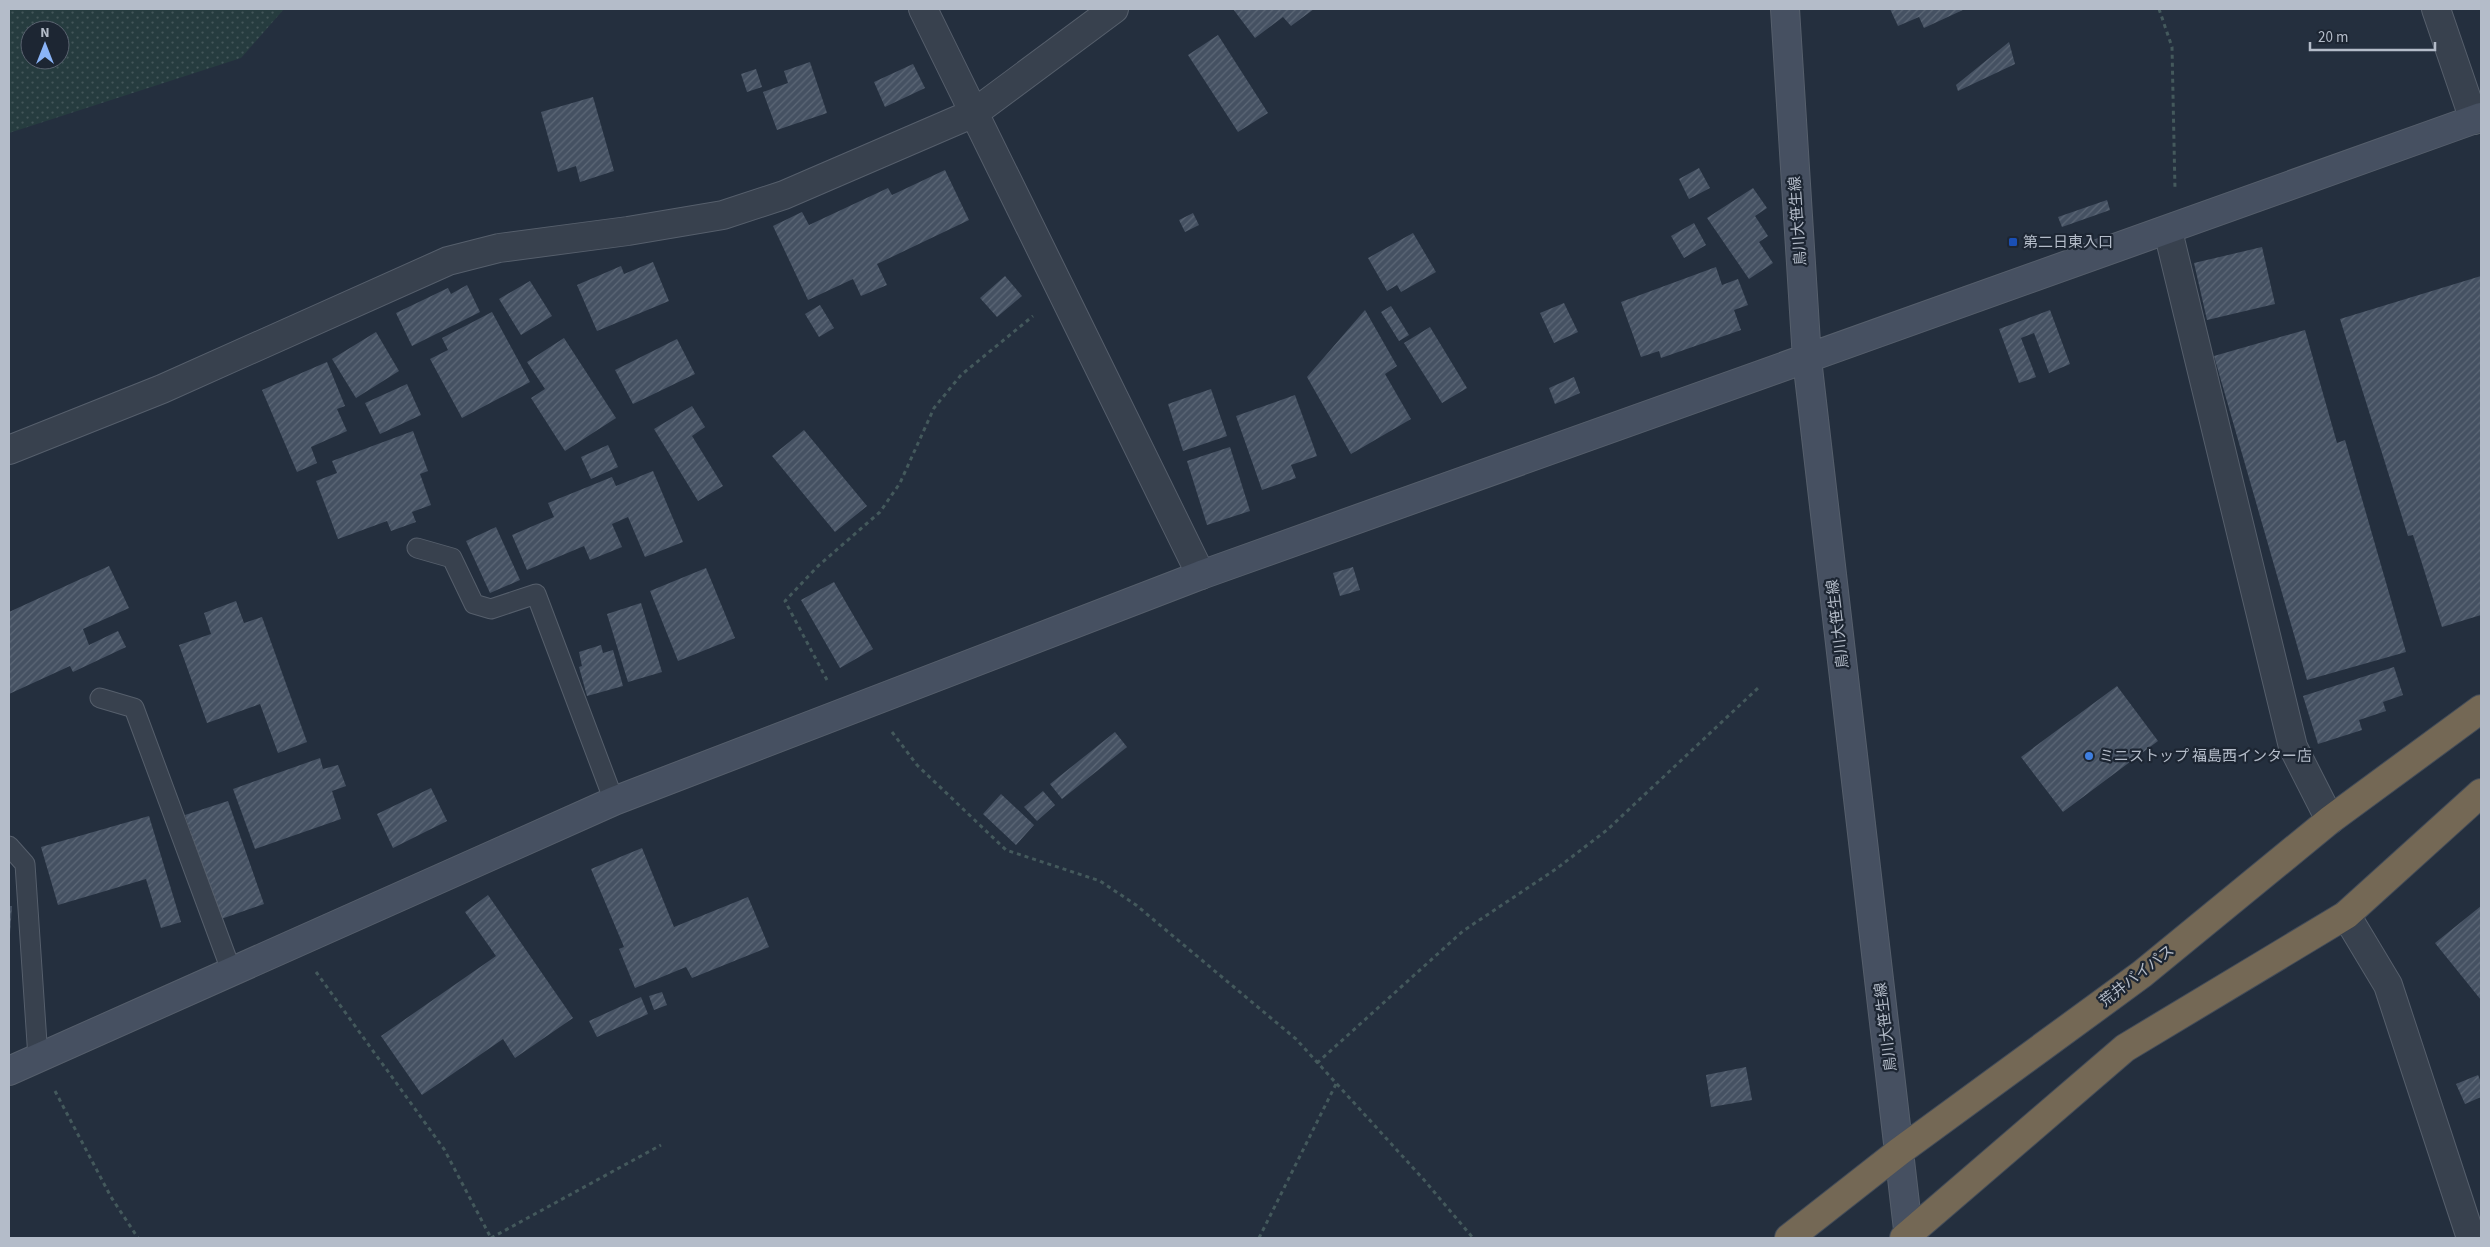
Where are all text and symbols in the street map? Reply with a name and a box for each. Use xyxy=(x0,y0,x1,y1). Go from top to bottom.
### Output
north arrow xyxy=(20,20,70,70)
scale bar xyxy=(2310,20,2435,52)
text: N xyxy=(40,23,50,43)
text: 20 m xyxy=(2318,27,2348,48)
street label: 鳥川大笹生線 xyxy=(1784,175,1812,267)
place label: 第二日東入口 xyxy=(2023,232,2113,253)
marker: 第二日東入口 xyxy=(2007,236,2019,248)
street label: 鳥川大笹生線 xyxy=(1822,578,1854,670)
place label: ミニストップ 福島西インター店 xyxy=(2099,746,2312,767)
marker: ミニストップ 福島西インター店 xyxy=(2083,750,2095,762)
street label: 荒井バイパス xyxy=(2095,940,2179,1012)
street label: 鳥川大笹生線 xyxy=(1870,981,1902,1073)

